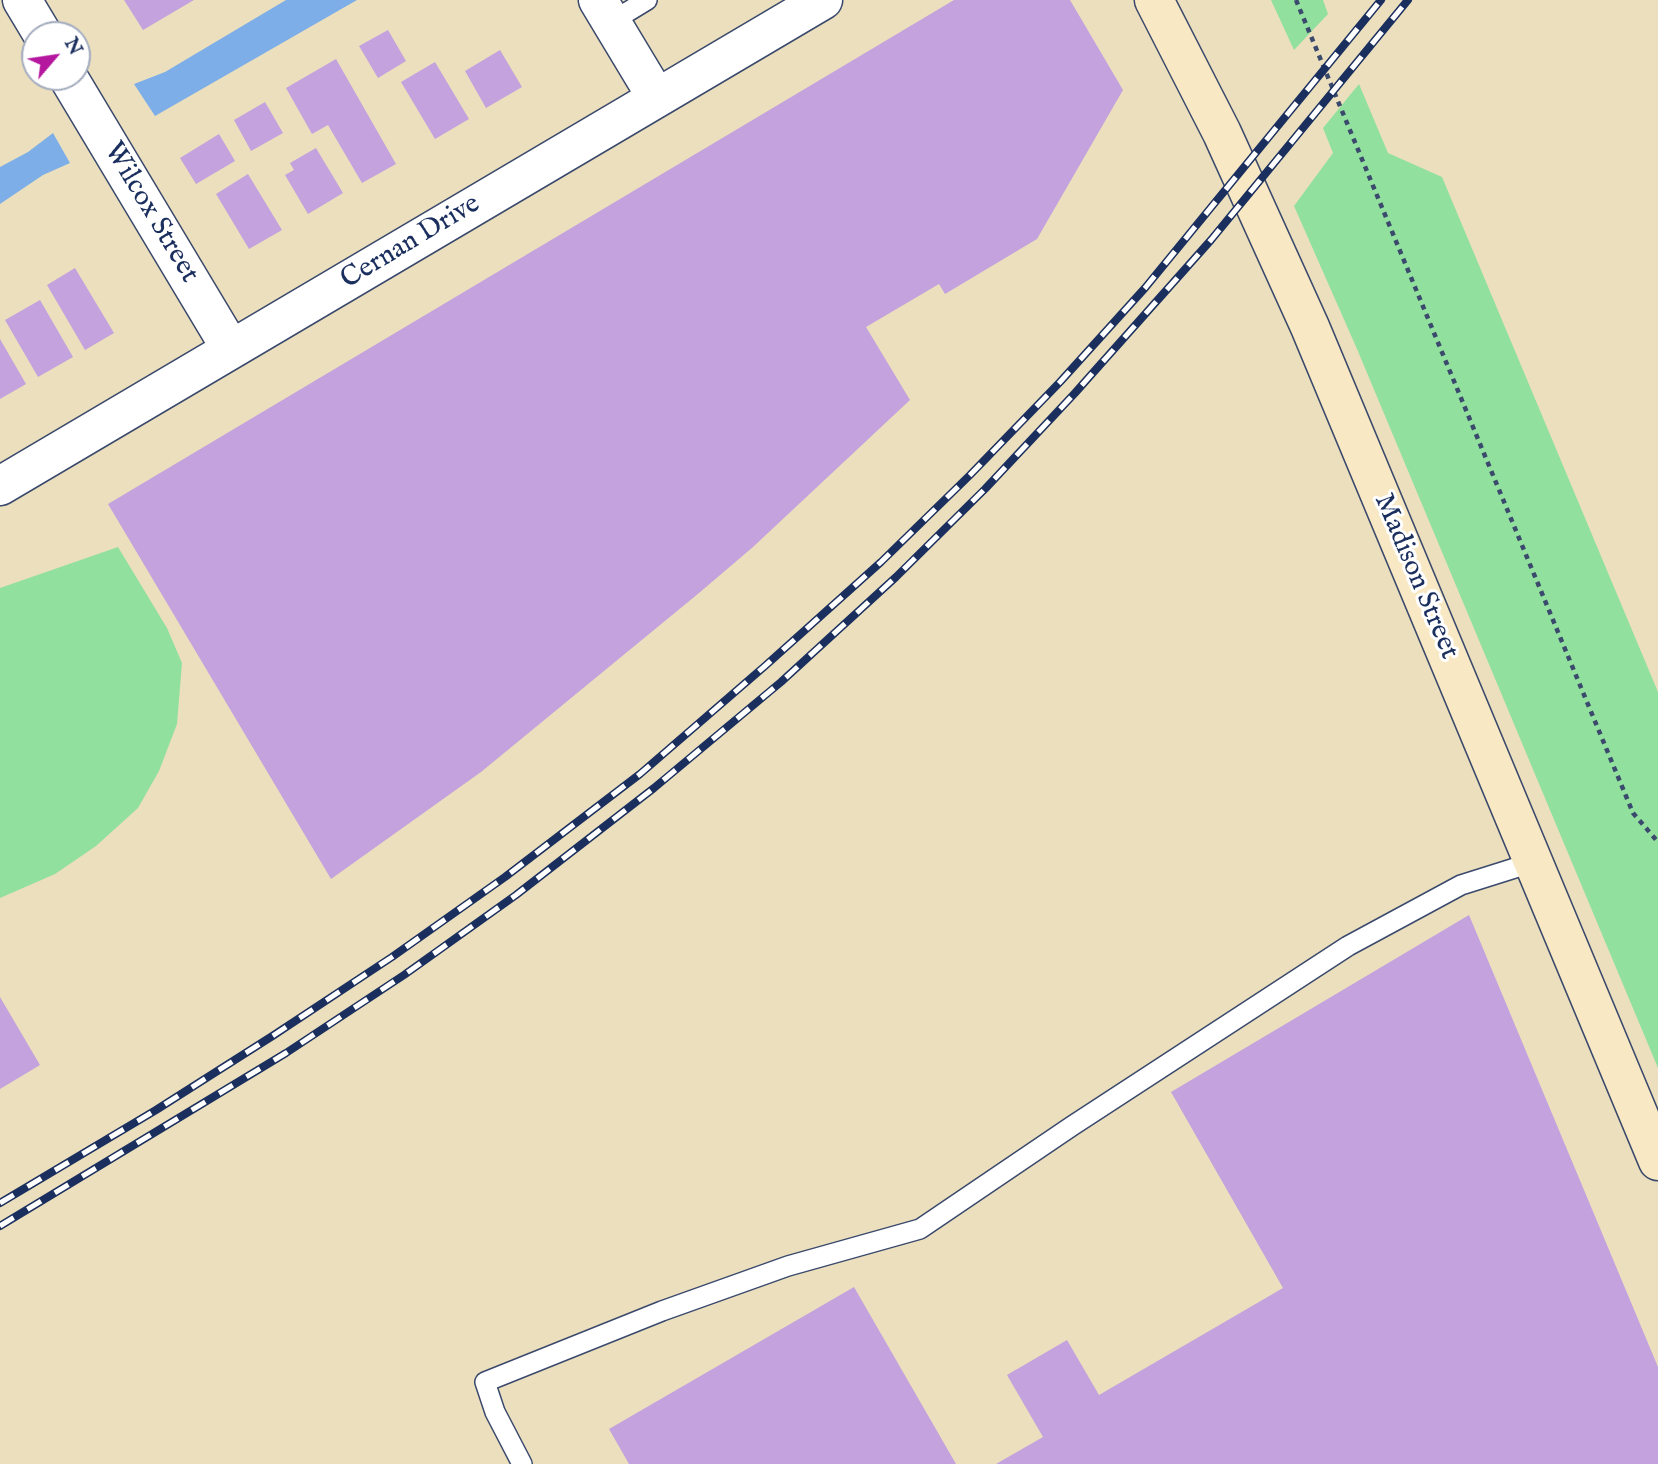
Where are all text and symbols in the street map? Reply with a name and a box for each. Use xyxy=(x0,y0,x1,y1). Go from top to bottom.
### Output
north arrow xyxy=(21,21,91,91)
text: N xyxy=(58,34,87,60)
street label: Wilcox Street xyxy=(95,137,205,289)
street label: Cernan Drive xyxy=(335,188,487,298)
street label: Madison Street xyxy=(1365,489,1465,665)

